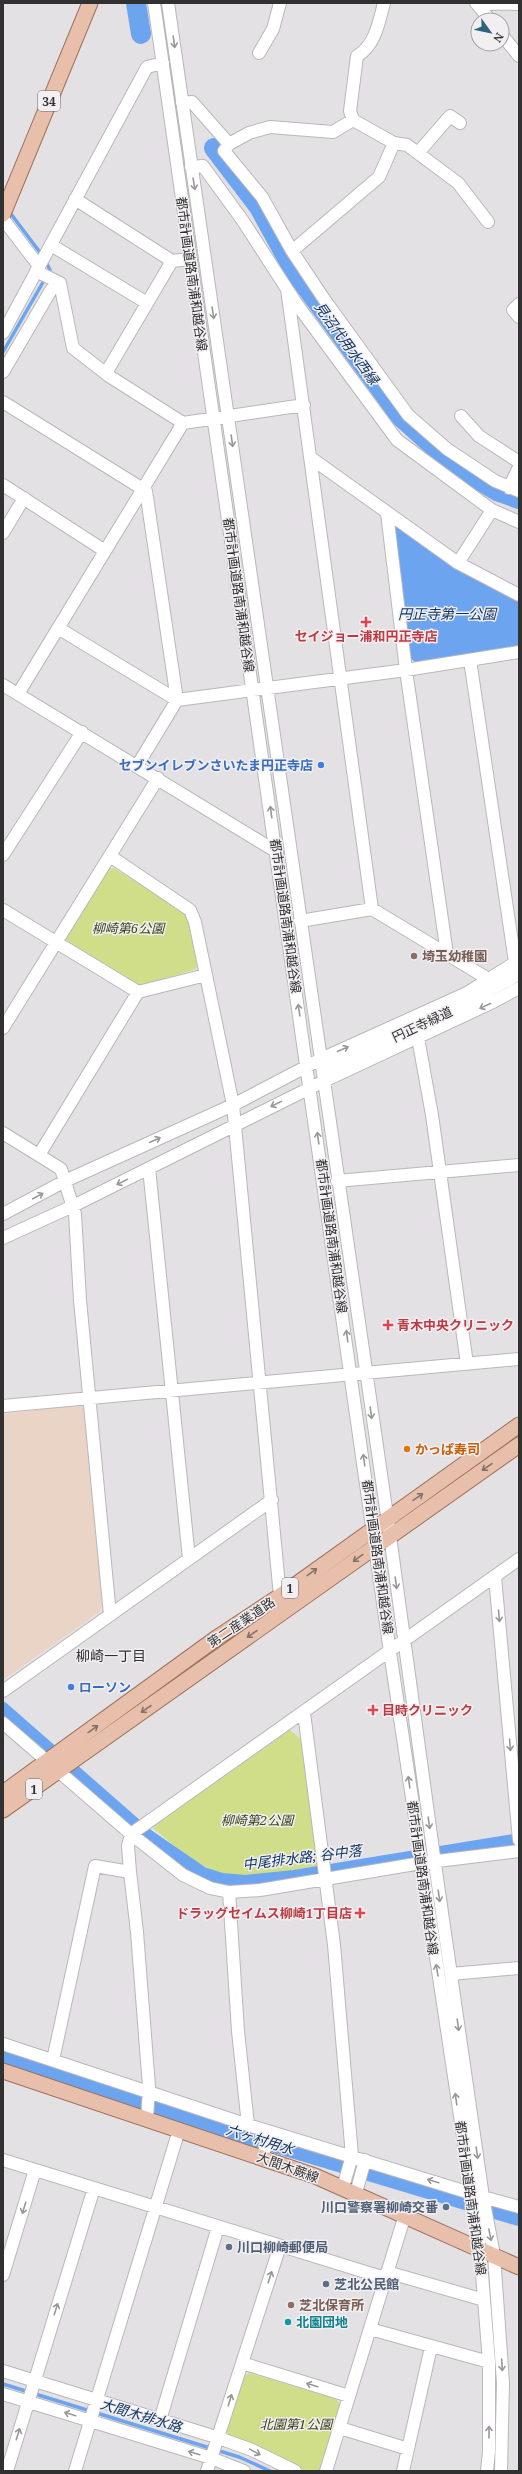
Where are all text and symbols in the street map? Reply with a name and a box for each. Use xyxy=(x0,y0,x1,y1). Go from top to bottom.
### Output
north arrow xyxy=(470,12,510,52)
text: N xyxy=(490,30,507,46)
one-way arrow xyxy=(170,35,178,48)
road number: 34 xyxy=(38,91,60,111)
one-way arrow xyxy=(190,177,198,190)
street label: 都市計画道路南浦和越谷線 xyxy=(172,195,212,353)
water label: 見沼代用水西縁 xyxy=(311,298,385,390)
one-way arrow xyxy=(209,306,217,319)
one-way arrow xyxy=(229,434,236,447)
street label: 都市計画道路南浦和越谷線 xyxy=(219,516,259,674)
water label: 円正寺第一公園 xyxy=(398,604,498,623)
marker: セイジョー浦和円正寺店 xyxy=(361,617,371,627)
place label: セイジョー浦和円正寺店 xyxy=(294,627,438,645)
place label: セブンイレブンさいたま円正寺店 xyxy=(118,756,313,774)
marker: セブンイレブンさいたま円正寺店 xyxy=(316,760,326,770)
one-way arrow xyxy=(267,806,275,819)
street label: 都市計画道路南浦和越谷線 xyxy=(266,837,306,995)
park label: 柳崎第6公園 xyxy=(92,919,166,937)
place label: 埼玉幼稚園 xyxy=(422,947,487,965)
marker: 埼玉幼稚園 xyxy=(409,951,419,961)
street label: 円正寺緑道 xyxy=(389,1002,455,1046)
one-way arrow xyxy=(479,1003,491,1010)
one-way arrow xyxy=(295,1004,303,1017)
one-way arrow xyxy=(337,1045,349,1052)
one-way arrow xyxy=(270,1101,282,1108)
one-way arrow xyxy=(314,1132,322,1145)
one-way arrow xyxy=(149,1136,161,1143)
street label: 都市計画道路南浦和越谷線 xyxy=(312,1157,352,1315)
one-way arrow xyxy=(116,1179,128,1186)
one-way arrow xyxy=(31,1191,43,1199)
place label: 青木中央クリニック xyxy=(397,1316,514,1334)
marker: 青木中央クリニック xyxy=(382,1319,394,1331)
one-way arrow xyxy=(343,1330,351,1343)
one-way arrow xyxy=(367,1406,375,1419)
place label: かっぱ寿司 xyxy=(415,1440,480,1458)
marker: かっぱ寿司 xyxy=(402,1444,412,1454)
one-way arrow xyxy=(360,1453,368,1466)
one-way arrow xyxy=(482,1463,493,1471)
street label: 都市計画道路南浦和越谷線 xyxy=(358,1478,398,1636)
one-way arrow xyxy=(412,1493,423,1501)
one-way arrow xyxy=(353,1554,364,1563)
one-way arrow xyxy=(307,1568,318,1576)
one-way arrow xyxy=(392,1576,400,1589)
road number: 1 xyxy=(282,1578,298,1598)
street label: 第二産業道路 xyxy=(204,1593,278,1651)
one-way arrow xyxy=(495,1609,502,1622)
one-way arrow xyxy=(247,1630,258,1638)
district label: 柳崎一丁目 xyxy=(76,1646,146,1665)
place label: ローソン xyxy=(79,1678,131,1696)
marker: ローソン xyxy=(66,1682,76,1692)
place label: 目時クリニック xyxy=(382,1701,473,1719)
marker: 目時クリニック xyxy=(367,1704,379,1716)
one-way arrow xyxy=(141,1705,152,1713)
one-way arrow xyxy=(87,1725,98,1733)
one-way arrow xyxy=(507,1738,514,1751)
one-way arrow xyxy=(405,1776,413,1789)
road number: 1 xyxy=(26,1779,42,1799)
street label: 都市計画道路南浦和越谷線 xyxy=(403,1799,443,1957)
park label: 柳崎第2公園 xyxy=(221,1811,295,1829)
one-way arrow xyxy=(425,1816,433,1829)
water label: 中尾排水路; 谷中落 xyxy=(241,1840,365,1874)
one-way arrow xyxy=(435,1889,443,1902)
place label: ドラッグセイムス柳崎1丁目店 xyxy=(176,1904,352,1922)
marker: ドラッグセイムス柳崎1丁目店 xyxy=(355,1908,365,1918)
one-way arrow xyxy=(433,1964,441,1977)
one-way arrow xyxy=(454,2018,462,2031)
one-way arrow xyxy=(452,2093,460,2106)
street label: 都市計画道路南浦和越谷線 xyxy=(451,2119,491,2277)
water label: 六ヶ村用水 xyxy=(224,2120,298,2159)
one-way arrow xyxy=(473,2146,481,2159)
street label: 大間木蕨線 xyxy=(254,2147,322,2187)
one-way arrow xyxy=(426,2177,439,2184)
place label: 川口警察署柳崎交番 xyxy=(321,2198,438,2216)
one-way arrow xyxy=(20,2201,27,2214)
marker: 川口警察署柳崎交番 xyxy=(441,2202,451,2212)
one-way arrow xyxy=(487,2228,495,2241)
place label: 川口柳崎郵便局 xyxy=(237,2238,328,2256)
marker: 川口柳崎郵便局 xyxy=(224,2242,234,2252)
one-way arrow xyxy=(267,2270,274,2283)
place label: 芝北公民館 xyxy=(334,2275,399,2293)
marker: 芝北公民館 xyxy=(321,2279,331,2289)
place label: 芝北保育所 xyxy=(299,2296,364,2314)
marker: 芝北保育所 xyxy=(286,2300,296,2310)
one-way arrow xyxy=(53,2303,60,2316)
place label: 北園団地 xyxy=(296,2313,348,2331)
marker: 北園団地 xyxy=(283,2317,293,2327)
one-way arrow xyxy=(498,2358,506,2371)
one-way arrow xyxy=(306,2381,319,2388)
water label: 大間木排水路 xyxy=(98,2394,185,2437)
one-way arrow xyxy=(227,2395,235,2407)
one-way arrow xyxy=(64,2410,77,2417)
park label: 北園第1公園 xyxy=(260,2415,334,2433)
one-way arrow xyxy=(485,2426,493,2439)
one-way arrow xyxy=(15,2427,22,2440)
one-way arrow xyxy=(188,2449,201,2456)
one-way arrow xyxy=(249,2449,261,2457)

